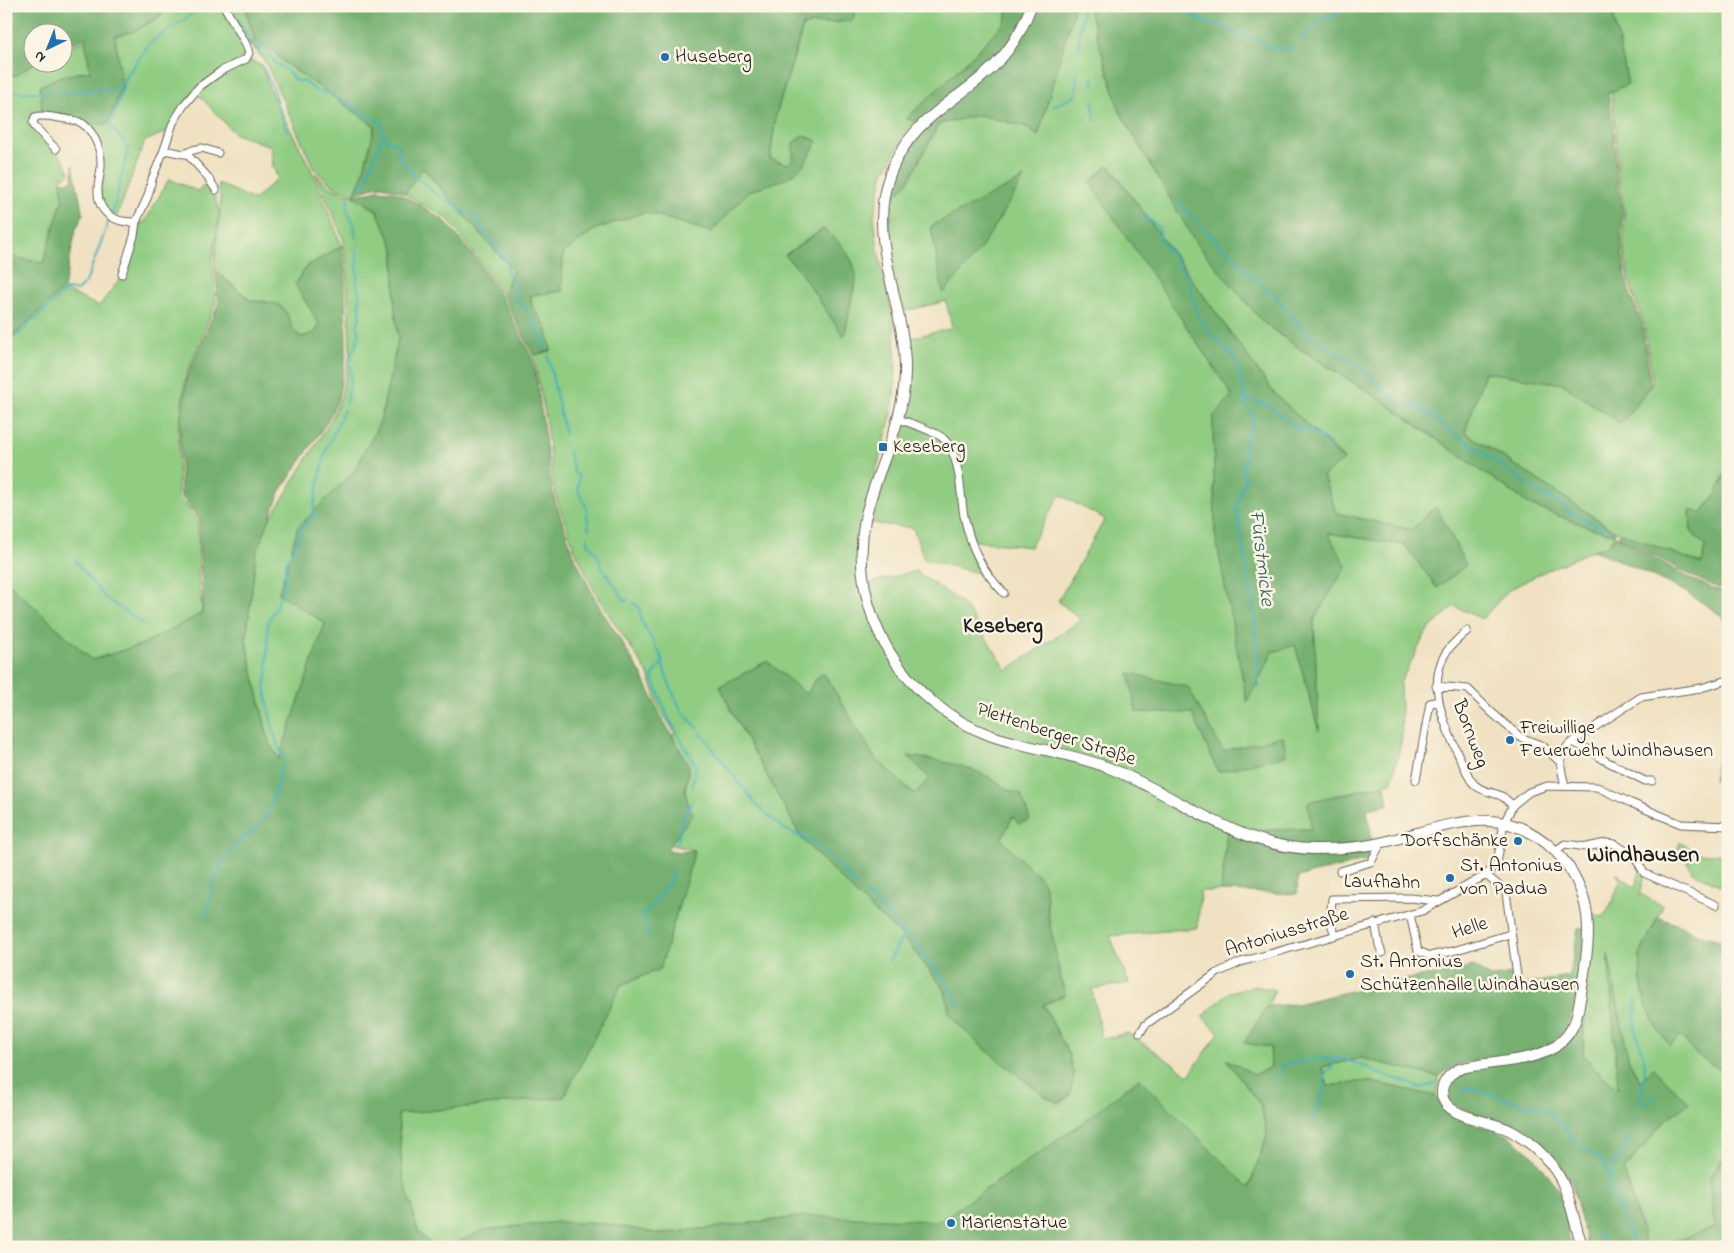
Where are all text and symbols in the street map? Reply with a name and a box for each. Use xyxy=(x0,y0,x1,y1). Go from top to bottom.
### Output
north arrow xyxy=(22,22,72,72)
place label: Huseberg xyxy=(675,43,752,73)
text: N xyxy=(30,46,51,67)
marker: Huseberg xyxy=(659,51,671,63)
place label: Keseberg xyxy=(893,433,966,463)
marker: Keseberg xyxy=(877,441,889,453)
water label: Fürstmicke xyxy=(1240,508,1282,609)
district label: Keseberg xyxy=(963,611,1043,644)
street label: Bornweg xyxy=(1442,695,1496,773)
street label: Plettenberger Straße xyxy=(972,696,1139,775)
place label: Freiwillige Feuerwehr Windhausen xyxy=(1519,714,1713,766)
marker: Freiwillige Feuerwehr Windhausen xyxy=(1504,734,1516,746)
place label: Dorfschänke xyxy=(1400,827,1508,856)
marker: Dorfschänke xyxy=(1512,835,1524,847)
district label: Windhausen xyxy=(1587,840,1699,872)
place label: St. Antonius von Padua xyxy=(1460,852,1563,904)
street label: Laufhahn xyxy=(1343,868,1421,898)
marker: St. Antonius von Padua xyxy=(1444,872,1456,884)
street label: Antoniusstraße xyxy=(1222,900,1352,966)
street label: Helle xyxy=(1448,910,1492,948)
place label: St. Antonius Schützenhalle Windhausen xyxy=(1360,948,1580,1000)
marker: St. Antonius Schützenhalle Windhausen xyxy=(1344,968,1356,980)
place label: Marienstatue xyxy=(961,1209,1067,1238)
marker: Marienstatue xyxy=(945,1217,957,1229)

